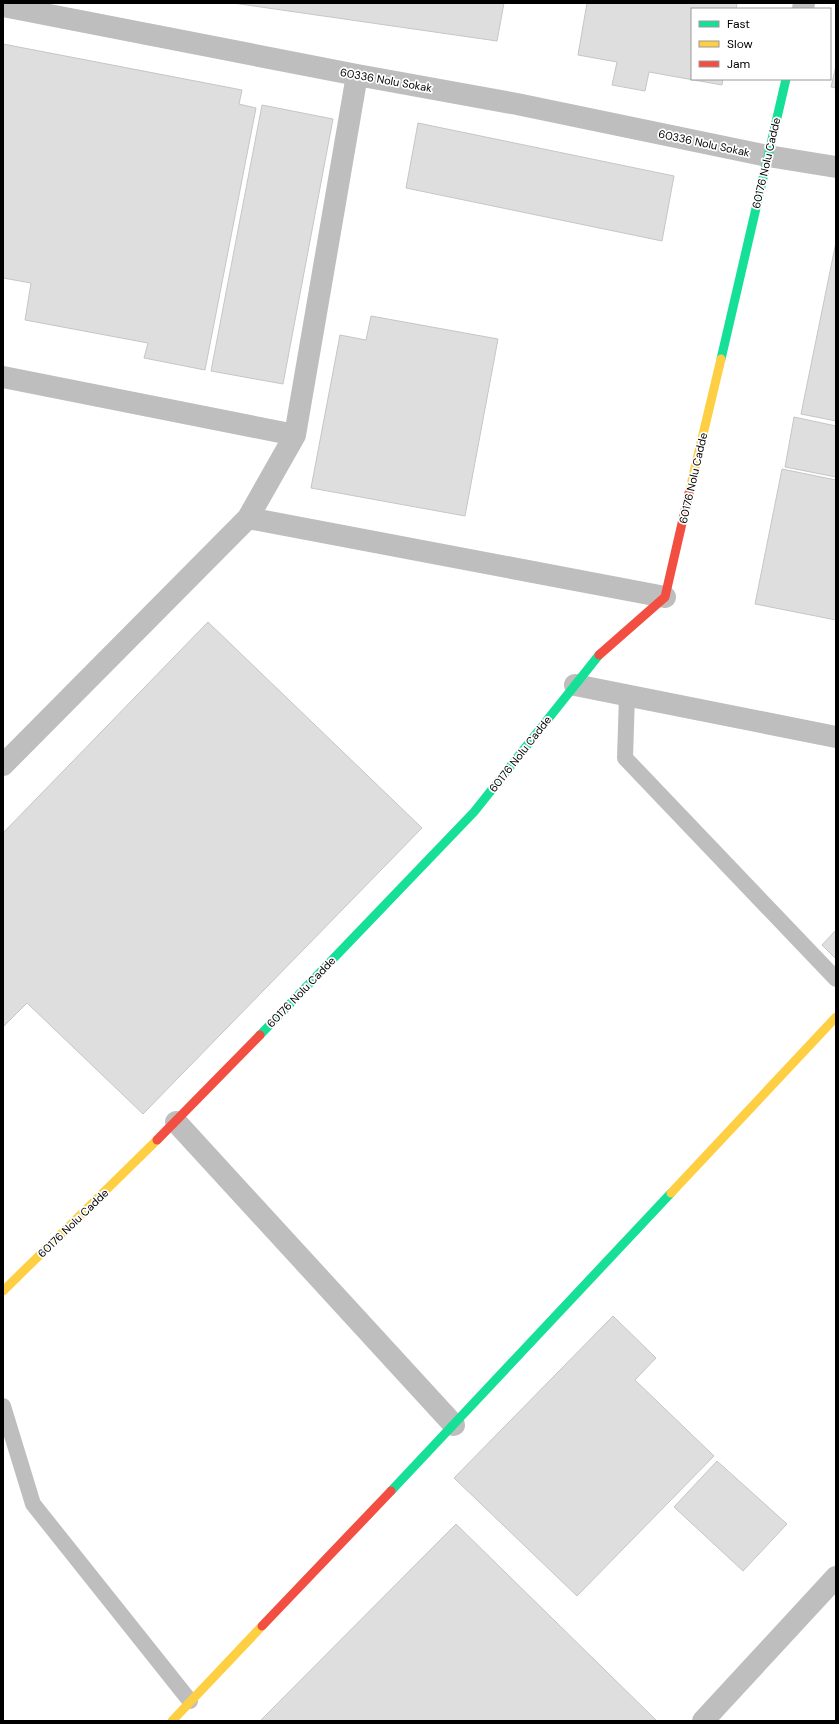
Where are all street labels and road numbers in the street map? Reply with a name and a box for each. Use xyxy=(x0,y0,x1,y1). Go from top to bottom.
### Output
street label: 60336 Nolu Sokak xyxy=(339,65,433,95)
street label: 60176 Nolu Cadde xyxy=(749,116,783,210)
street label: 60336 Nolu Sokak xyxy=(657,126,751,160)
street label: 60176 Nolu Cadde xyxy=(676,431,710,525)
street label: 60176 Nolu Cadde xyxy=(486,713,554,795)
street label: 60176 Nolu Cadde xyxy=(264,954,338,1030)
street label: 60176 Nolu Cadde xyxy=(35,1186,111,1260)

